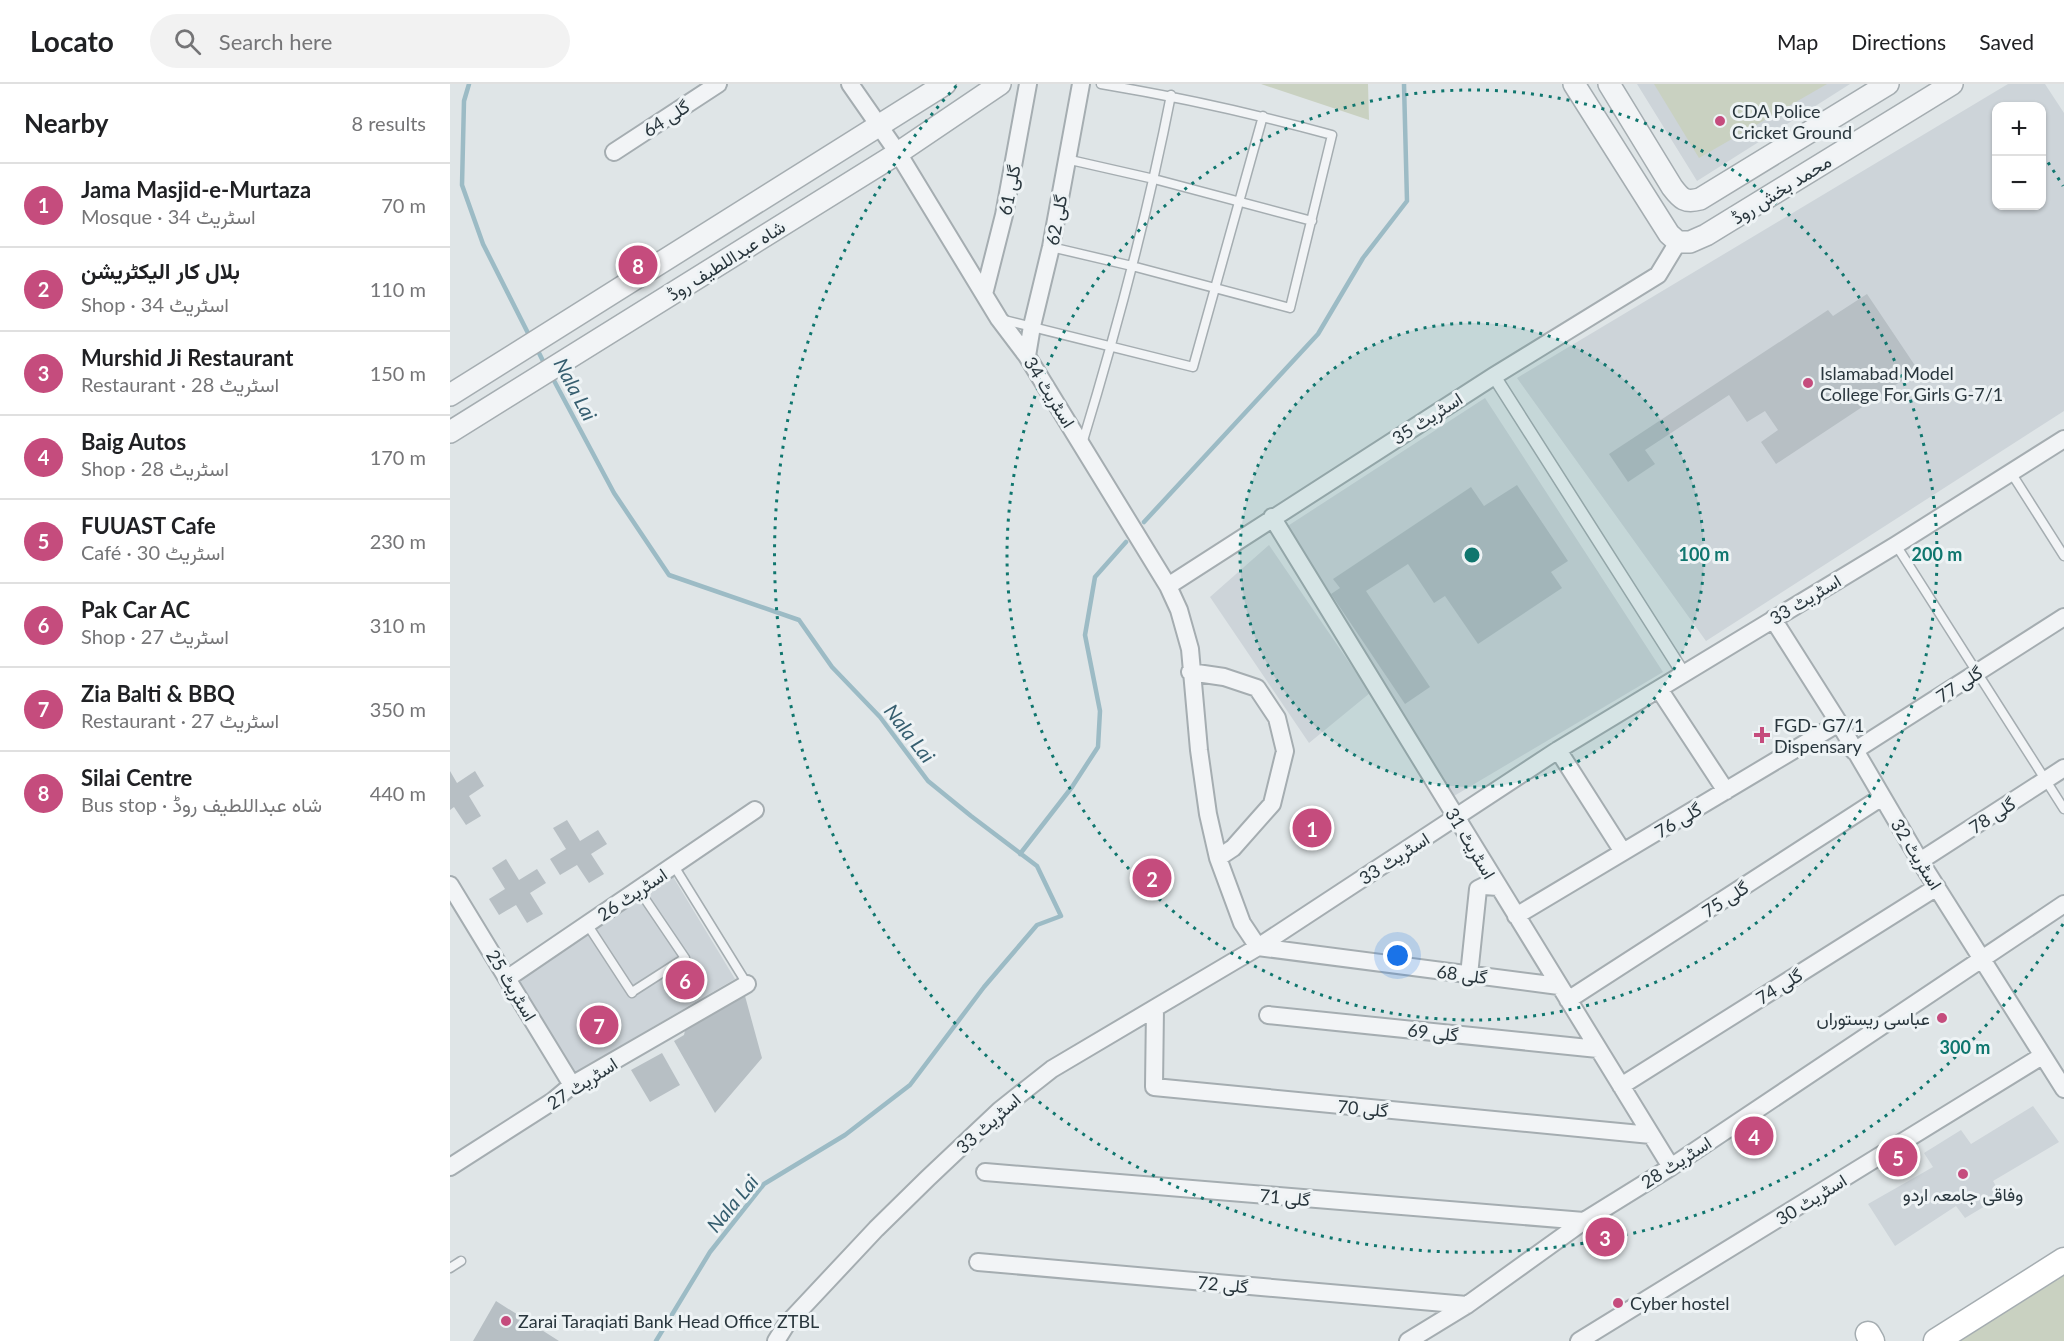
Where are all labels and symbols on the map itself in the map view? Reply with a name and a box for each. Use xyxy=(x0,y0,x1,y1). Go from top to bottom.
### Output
street label: گلی 64 xyxy=(639,95,694,142)
place label: CDA Police Cricket Ground xyxy=(1732,100,1852,143)
marker: CDA Police Cricket Ground xyxy=(1713,114,1727,128)
street label: محمد بخش روڈ xyxy=(1727,150,1835,229)
street label: گلی 61 xyxy=(993,163,1026,217)
street label: گلی 62 xyxy=(1041,193,1072,247)
street label: شاہ عبداللطیف روڈ xyxy=(663,215,789,306)
pin: 8 xyxy=(618,242,657,288)
street label: اسٹریٹ 34 xyxy=(1019,353,1080,432)
water label: Nala Lai xyxy=(550,354,603,425)
place label: Islamabad Model College For Girls G-7/1 xyxy=(1820,362,2003,405)
marker: Islamabad Model College For Girls G-7/1 xyxy=(1801,376,1815,390)
street label: اسٹریٹ 35 xyxy=(1388,387,1467,450)
text: 100 m xyxy=(1679,543,1729,565)
text: 200 m xyxy=(1912,543,1962,565)
centre of rings xyxy=(1462,545,1482,565)
street label: اسٹریٹ 33 xyxy=(1765,569,1845,630)
street label: گلی 77 xyxy=(1932,661,1987,708)
water label: Nala Lai xyxy=(880,699,940,767)
place label: FGD- G7/1 Dispensary xyxy=(1774,714,1864,757)
marker: FGD- G7/1 Dispensary xyxy=(1755,728,1769,742)
street label: گلی 78 xyxy=(1965,792,2020,839)
street label: گلی 76 xyxy=(1651,797,1706,843)
street label: اسٹریٹ 31 xyxy=(1440,803,1501,883)
pin: 1 xyxy=(1292,806,1332,850)
street label: اسٹریٹ 32 xyxy=(1886,815,1947,894)
street label: اسٹریٹ 33 xyxy=(1355,827,1434,890)
pin: 2 xyxy=(1132,856,1172,900)
street label: اسٹریٹ 26 xyxy=(593,863,672,926)
street label: گلی 75 xyxy=(1698,876,1753,923)
your location xyxy=(1383,941,1412,970)
street label: اسٹریٹ 25 xyxy=(481,945,542,1025)
pin: 6 xyxy=(666,958,704,1002)
street label: گلی 68 xyxy=(1435,960,1489,989)
street label: گلی 74 xyxy=(1752,963,1807,1010)
pin: 7 xyxy=(580,1002,618,1048)
place label: عباسی ریستوراں xyxy=(1816,1007,1930,1030)
marker: عباسی ریستوراں xyxy=(1935,1011,1949,1025)
street label: گلی 69 xyxy=(1406,1018,1459,1047)
text: 300 m xyxy=(1940,1036,1990,1058)
street label: اسٹریٹ 27 xyxy=(543,1052,622,1115)
street label: اسٹریٹ 33 xyxy=(951,1088,1025,1158)
street label: گلی 70 xyxy=(1337,1095,1389,1122)
pin: 4 xyxy=(1734,1114,1774,1158)
street label: اسٹریٹ 28 xyxy=(1637,1131,1716,1194)
pin: 5 xyxy=(1878,1134,1918,1180)
marker: وفاقی جامعہ اردو xyxy=(1956,1167,1970,1181)
water label: Nala Lai xyxy=(701,1169,763,1237)
street label: اسٹریٹ 30 xyxy=(1772,1169,1851,1230)
place label: وفاقی جامعہ اردو xyxy=(1903,1183,2023,1206)
street label: گلی 71 xyxy=(1259,1184,1311,1211)
pin: 3 xyxy=(1586,1214,1624,1260)
street label: گلی 72 xyxy=(1197,1271,1249,1298)
place label: Cyber hostel xyxy=(1630,1292,1730,1314)
marker: Cyber hostel xyxy=(1611,1296,1625,1310)
place label: Zarai Taraqiati Bank Head Office ZTBL xyxy=(518,1310,819,1332)
marker: Zarai Taraqiati Bank Head Office ZTBL xyxy=(499,1314,513,1328)

